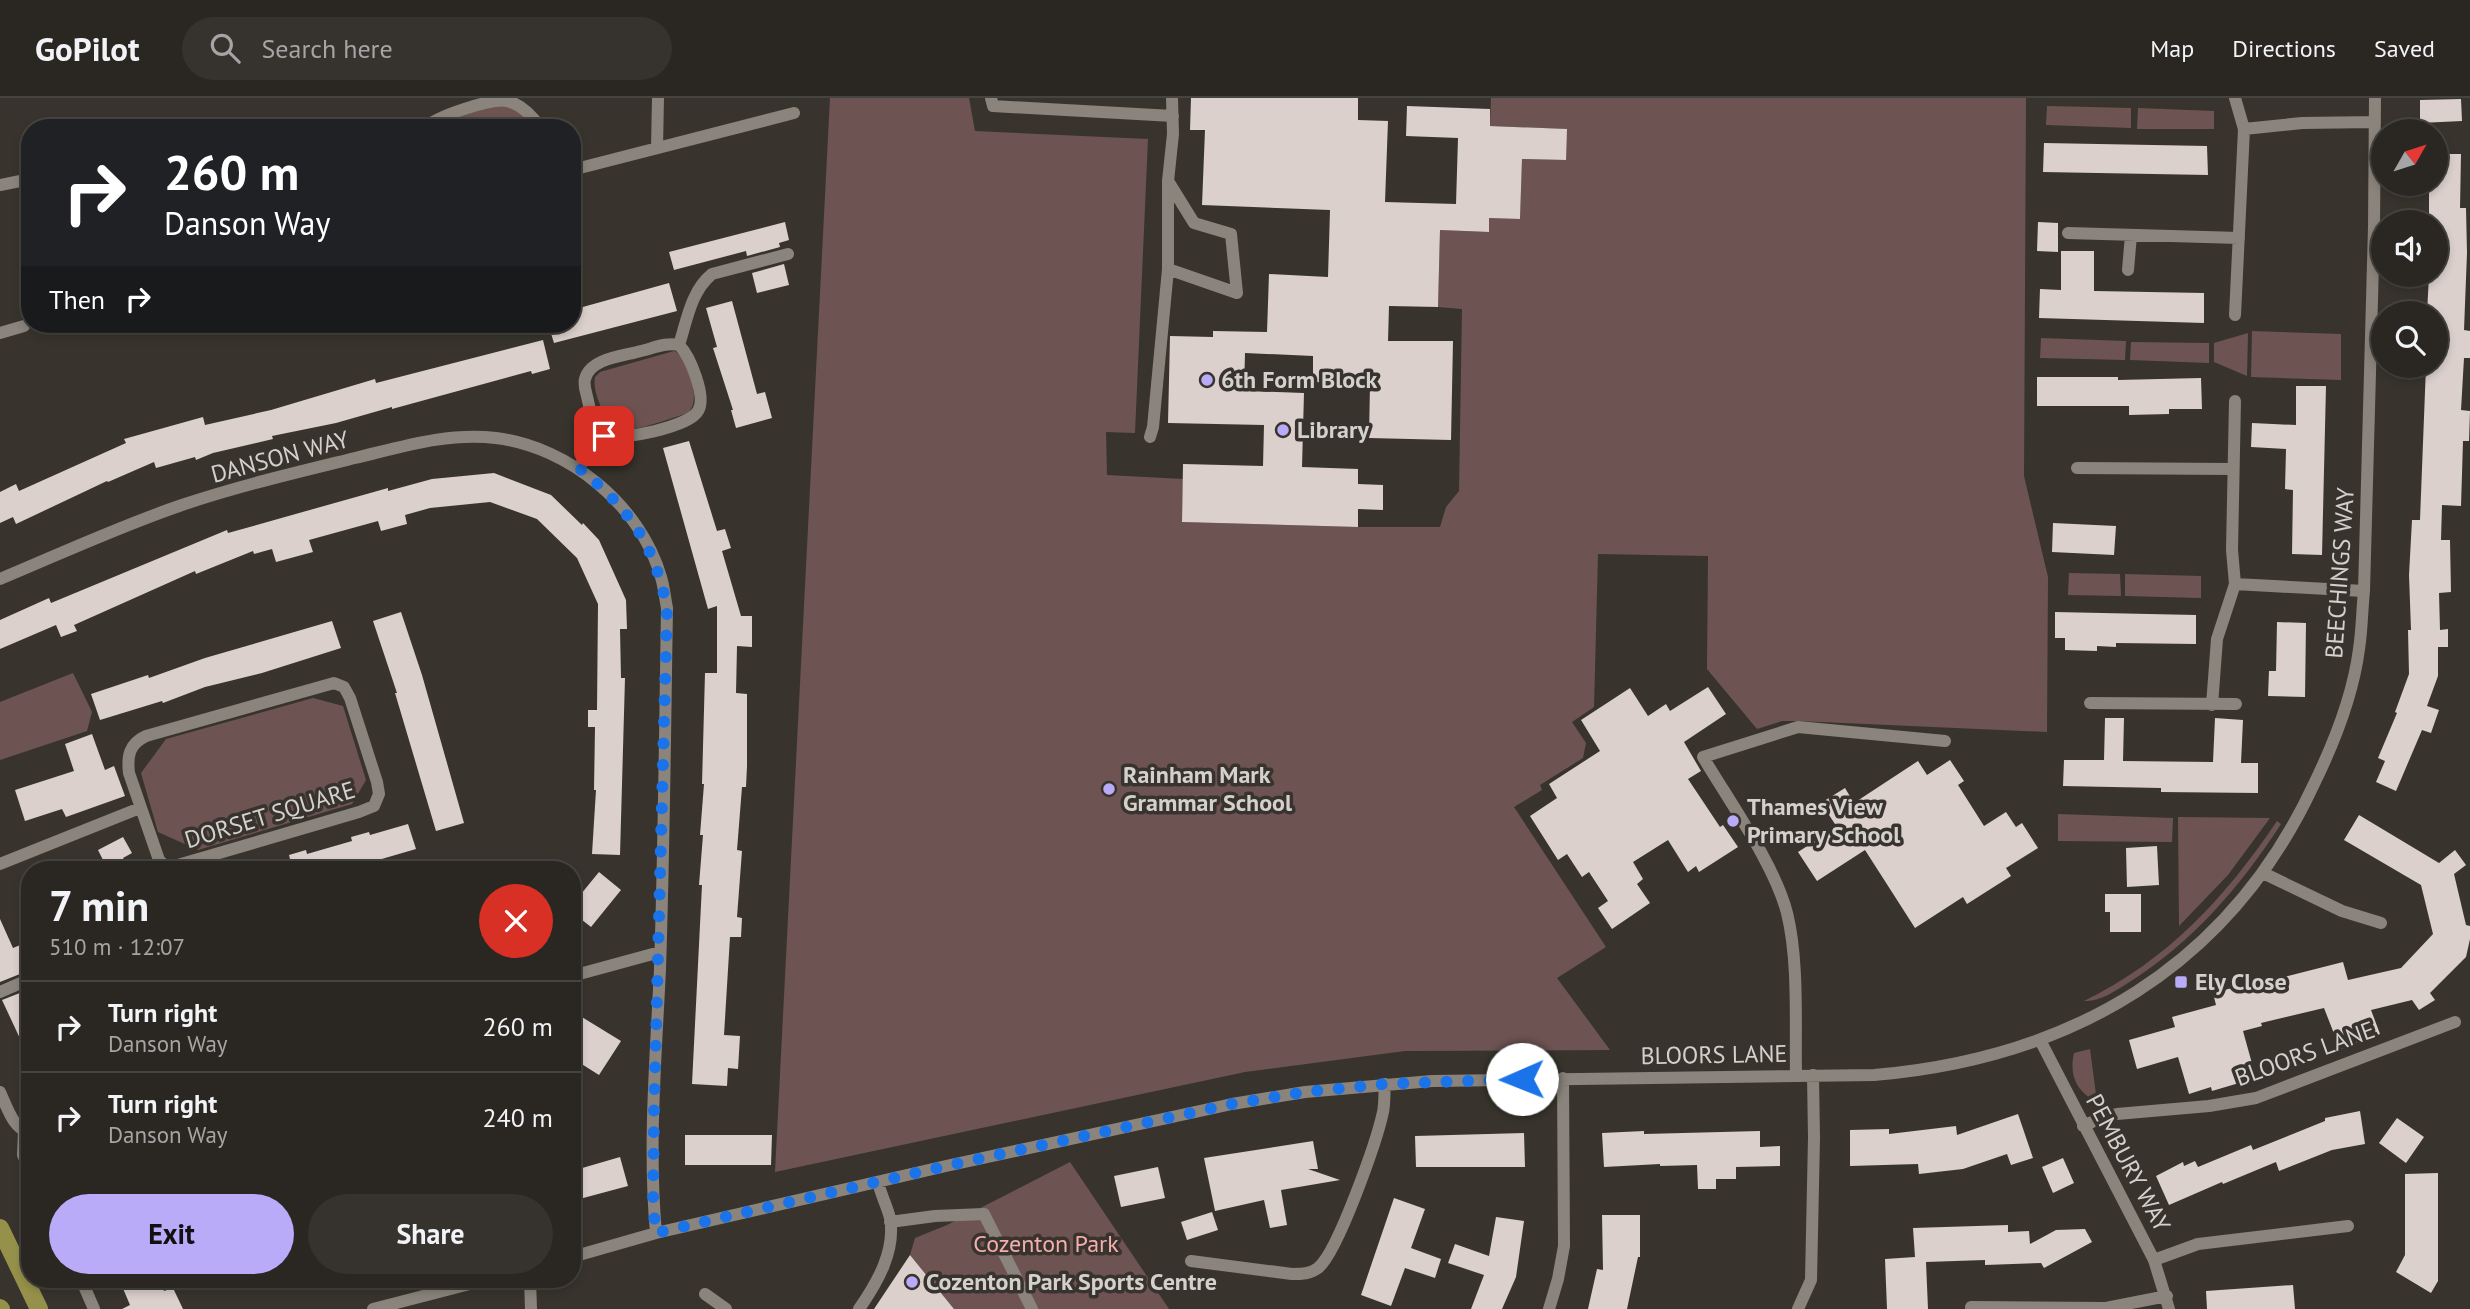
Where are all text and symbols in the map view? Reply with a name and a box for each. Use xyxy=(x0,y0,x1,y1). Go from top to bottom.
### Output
search box xyxy=(182,17,672,80)
text: GoPilot xyxy=(35,27,140,70)
icon: search xyxy=(206,29,244,67)
text: Search here xyxy=(262,32,393,65)
text: Map xyxy=(2150,33,2194,64)
text: Directions xyxy=(2232,33,2336,64)
text: Saved xyxy=(2374,33,2435,64)
north arrow xyxy=(2371,119,2448,196)
map controls xyxy=(2371,119,2448,378)
text: 260 m xyxy=(164,140,299,204)
icon: right xyxy=(49,147,140,238)
text: Danson Way xyxy=(164,202,330,244)
button: sound xyxy=(2371,210,2448,287)
icon: right xyxy=(119,280,157,318)
text: Then xyxy=(49,283,105,316)
button: search xyxy=(2371,301,2448,378)
place label: 6th Form Block xyxy=(1221,364,1378,395)
marker: 6th Form Block xyxy=(1199,372,1215,388)
pin xyxy=(574,406,634,466)
place label: Library xyxy=(1297,414,1369,445)
icon: arrive xyxy=(585,417,623,455)
marker: Library xyxy=(1275,422,1291,438)
street label: DANSON WAY xyxy=(207,423,353,490)
street label: BEECHINGS WAY xyxy=(2318,486,2361,659)
place label: Rainham Mark Grammar School xyxy=(1123,759,1293,818)
street label: DORSET SQUARE xyxy=(181,774,359,855)
marker: Rainham Mark Grammar School xyxy=(1101,781,1117,797)
place label: Thames View Primary School xyxy=(1747,791,1901,850)
marker: Thames View Primary School xyxy=(1725,813,1741,829)
text: 7 min xyxy=(49,878,149,933)
button: close xyxy=(479,884,553,958)
text: 510 m · 12:07 xyxy=(49,932,185,961)
place label: Ely Close xyxy=(2195,966,2287,997)
marker: Ely Close xyxy=(2173,974,2189,990)
text: Turn right xyxy=(108,996,217,1029)
icon: right xyxy=(49,1008,87,1046)
text: 260 m xyxy=(482,1010,553,1043)
street label: BLOORS LANE xyxy=(2231,1014,2379,1093)
text: Danson Way xyxy=(108,1029,228,1058)
street label: BLOORS LANE xyxy=(1640,1038,1788,1071)
position arrow xyxy=(1485,1042,1559,1116)
text: Turn right xyxy=(108,1087,217,1120)
street label: PEMBURY WAY xyxy=(2079,1089,2178,1237)
icon: right xyxy=(49,1099,87,1137)
text: 240 m xyxy=(482,1101,553,1134)
text: Danson Way xyxy=(108,1120,228,1149)
button: Exit xyxy=(49,1194,294,1274)
button: Share xyxy=(308,1194,553,1274)
park label: Cozenton Park xyxy=(973,1228,1119,1259)
place label: Cozenton Park Sports Centre xyxy=(926,1266,1217,1297)
marker: Cozenton Park Sports Centre xyxy=(904,1274,920,1290)

